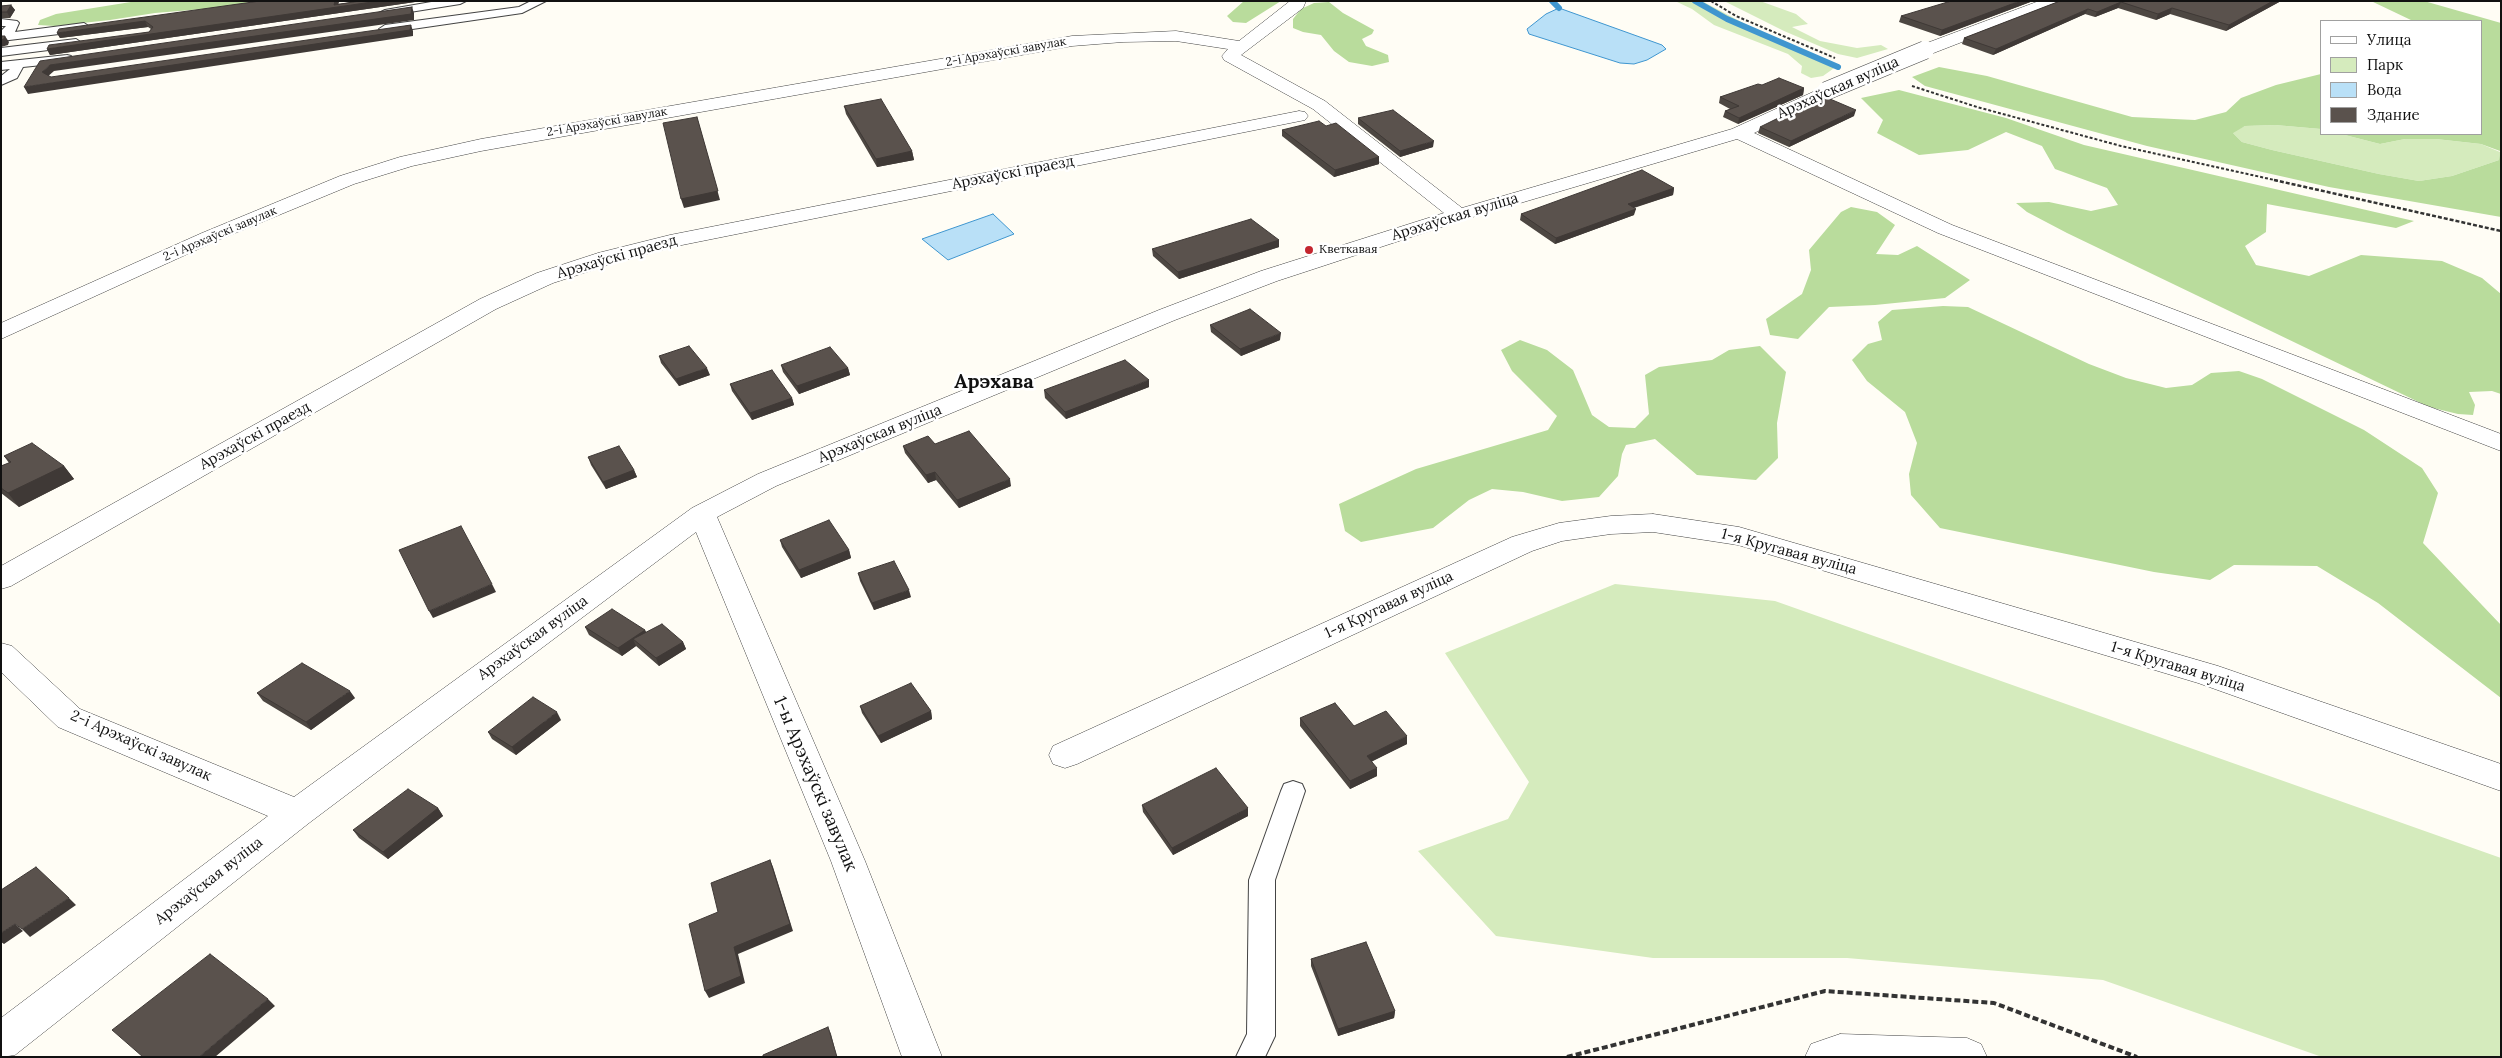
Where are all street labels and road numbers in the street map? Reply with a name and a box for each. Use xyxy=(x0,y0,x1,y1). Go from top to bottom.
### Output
street label: 2-і Арэхаўскі завулак xyxy=(945,34,1067,70)
street label: Арэхаўская вуліца xyxy=(1774,53,1902,123)
street label: 2-і Арэхаўскі завулак xyxy=(546,104,668,140)
street label: Арэхаўскі праезд xyxy=(950,152,1076,194)
street label: Арэхаўская вуліца xyxy=(1389,189,1521,245)
street label: 2-і Арэхаўскі завулак xyxy=(161,204,279,264)
street label: Арэхаўскі праезд xyxy=(555,231,679,283)
street label: Арэхаўскі праезд xyxy=(196,398,314,474)
street label: Арэхаўская вуліца xyxy=(816,401,944,467)
street label: 1-я Кругавая вуліца xyxy=(1719,525,1859,579)
street label: 1-я Кругавая вуліца xyxy=(1322,567,1456,643)
street label: Арэхаўская вуліца xyxy=(474,592,592,684)
street label: 1-я Кругавая вуліца xyxy=(2109,638,2247,696)
street label: 1-ы Арэхаўскі завулак xyxy=(768,693,862,875)
street label: 2-і Арэхаўскі завулак xyxy=(68,707,214,785)
street label: Арэхаўская вуліца xyxy=(152,833,266,929)

